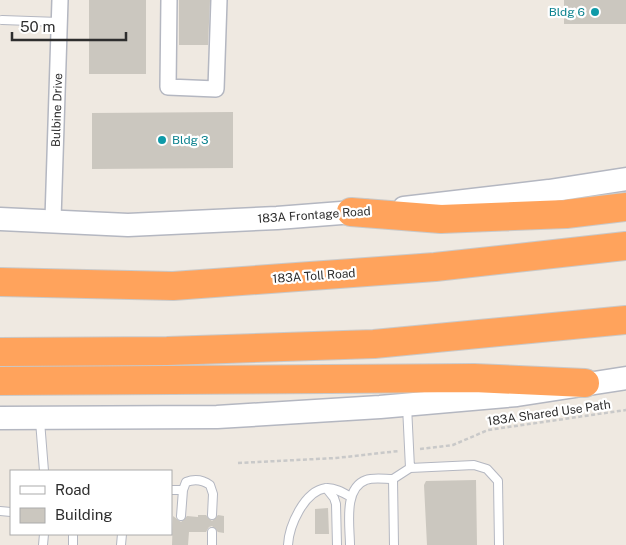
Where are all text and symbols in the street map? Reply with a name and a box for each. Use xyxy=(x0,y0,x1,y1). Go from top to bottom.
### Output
place label: Bldg 6 xyxy=(549,5,585,19)
marker: Bldg 6 xyxy=(589,6,601,18)
scale bar xyxy=(12,10,126,42)
text: 50 m xyxy=(20,18,55,35)
street label: Bulbine Drive xyxy=(49,73,65,147)
place label: Bldg 3 xyxy=(172,133,208,147)
marker: Bldg 3 xyxy=(156,134,168,146)
street label: 183A Frontage Road xyxy=(257,204,371,226)
street label: 183A Toll Road xyxy=(272,266,356,286)
street label: 183A Shared Use Path xyxy=(487,397,612,429)
legend xyxy=(10,470,172,535)
text: Road xyxy=(55,481,91,498)
text: Building xyxy=(55,506,113,523)

